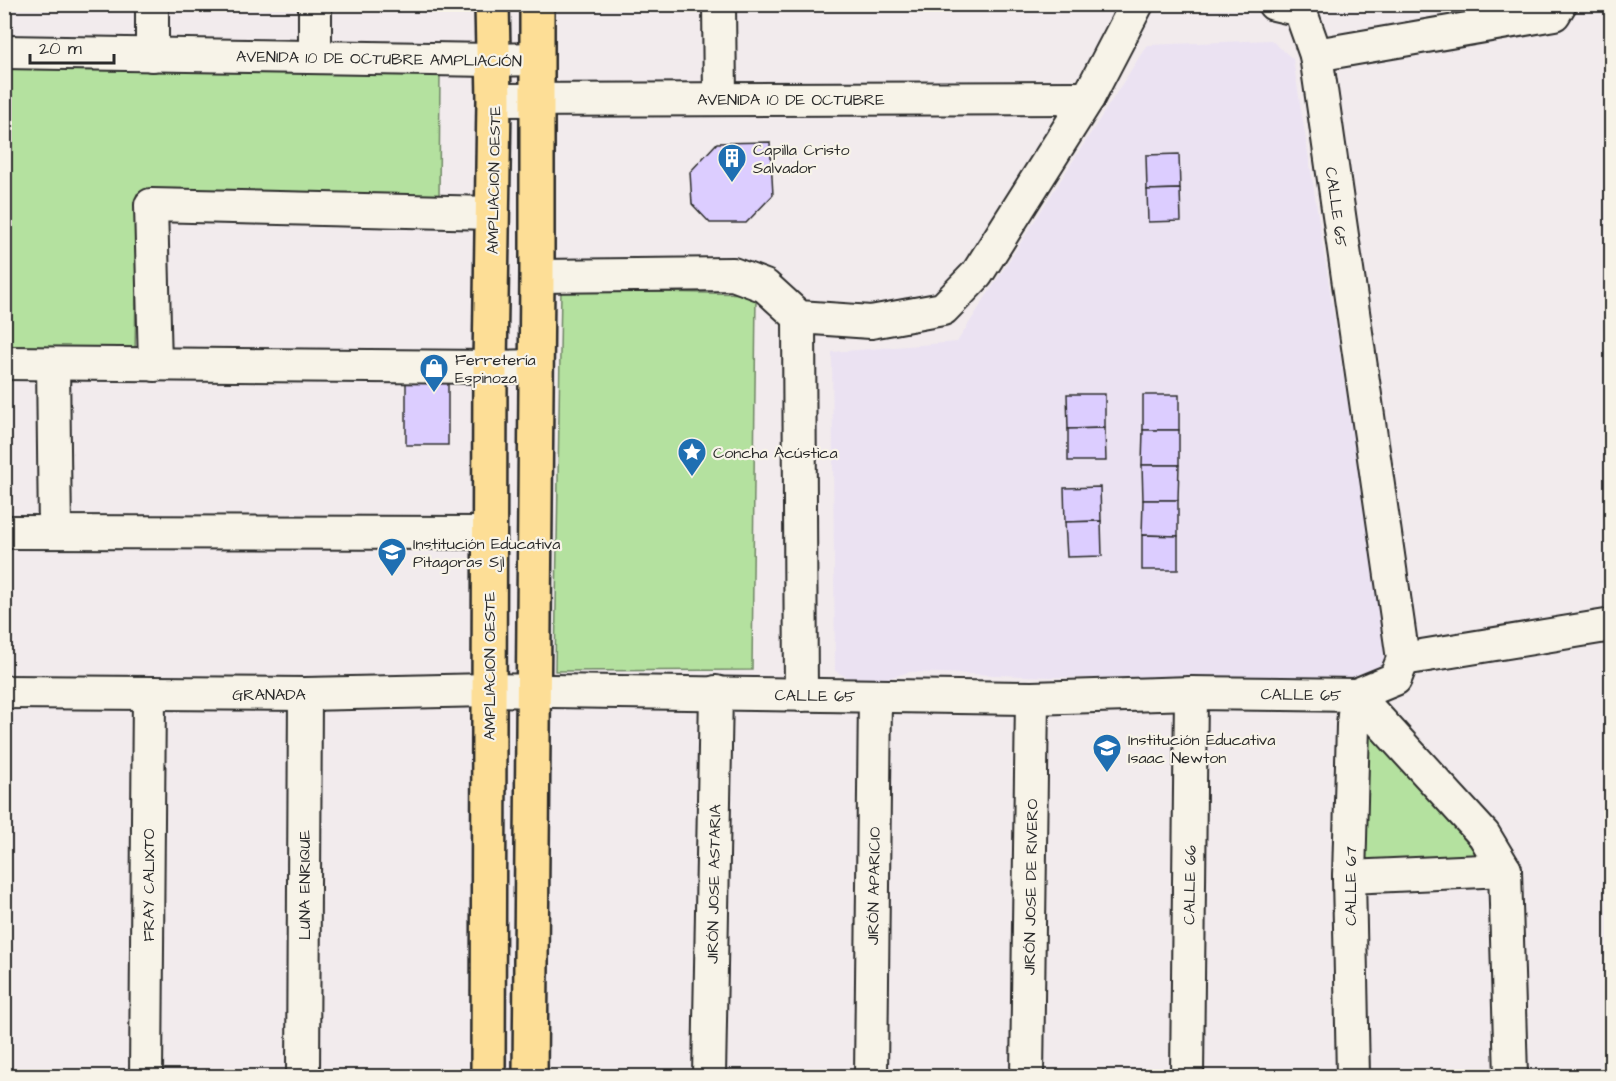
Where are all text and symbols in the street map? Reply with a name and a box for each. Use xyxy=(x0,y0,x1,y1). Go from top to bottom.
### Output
scale bar xyxy=(30,27,114,65)
text: 20 m xyxy=(39,36,82,61)
street label: AVENIDA 10 DE OCTUBRE AMPLIACIÓN xyxy=(236,46,522,72)
street label: AVENIDA 10 DE OCTUBRE xyxy=(697,89,885,111)
street label: AMPLIACION OESTE xyxy=(482,105,506,254)
place label: Capilla Cristo Salvador xyxy=(753,139,849,179)
building icon: Capilla Cristo Salvador xyxy=(716,142,748,184)
street label: CALLE 65 xyxy=(1319,166,1353,249)
place label: Ferretería Espinoza xyxy=(455,349,536,389)
shop icon: Ferretería Espinoza xyxy=(418,352,450,394)
place icon: Concha Acústica xyxy=(676,436,708,478)
place label: Concha Acústica xyxy=(713,442,838,464)
place label: Institución Educativa Pitagoras Sjl xyxy=(413,533,560,574)
school or university icon: Institución Educativa Pitagoras Sjl xyxy=(376,536,408,578)
street label: AMPLIACION OESTE xyxy=(479,591,501,740)
street label: CALLE 65 xyxy=(1260,683,1342,707)
street label: GRANADA xyxy=(232,684,306,706)
street label: CALLE 65 xyxy=(774,684,856,708)
place label: Institución Educativa Isaac Newton xyxy=(1128,729,1275,769)
school or university icon: Institución Educativa Isaac Newton xyxy=(1091,732,1123,774)
street label: JIRÓN JOSE DE RIVERO xyxy=(1018,798,1044,975)
street label: JIRÓN JOSE ASTARIA xyxy=(702,804,726,964)
street label: JIRÓN APARICIO xyxy=(862,826,886,945)
street label: FRAY CALIXTO xyxy=(138,828,160,942)
street label: LUNA ENRIQUE xyxy=(294,830,316,940)
street label: CALLE 66 xyxy=(1178,845,1202,925)
street label: CALLE 67 xyxy=(1340,846,1362,926)

